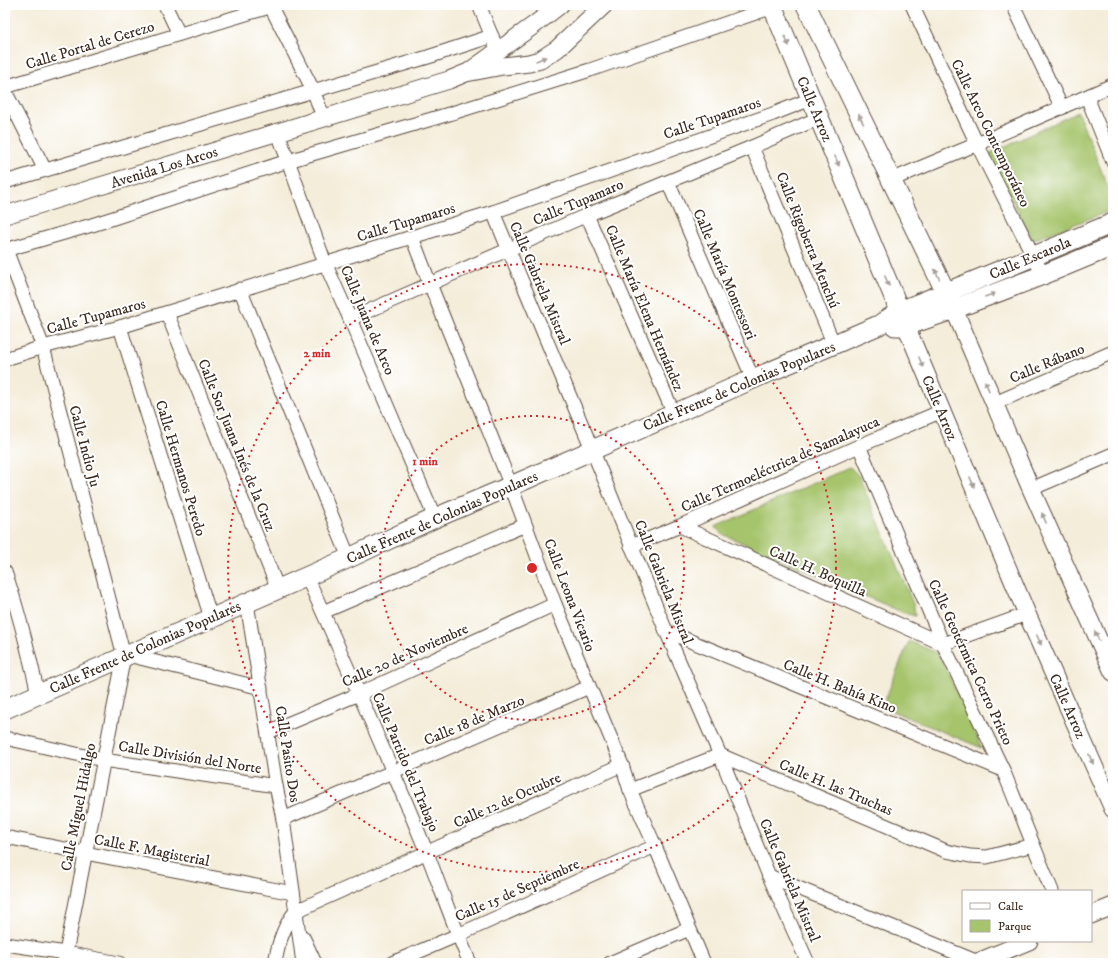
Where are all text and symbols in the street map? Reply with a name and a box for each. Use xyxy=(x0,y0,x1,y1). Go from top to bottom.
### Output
street label: Calle Portal de Cerezo xyxy=(23,17,157,74)
one-way arrow xyxy=(784,36,790,48)
one-way arrow xyxy=(535,56,546,62)
street label: Calle Arco Contemporáneo xyxy=(946,56,1035,210)
street label: Calle Arroz xyxy=(792,74,837,145)
street label: Calle Tupamaros xyxy=(661,93,763,144)
one-way arrow xyxy=(858,114,864,125)
street label: Avenida Los Arcos xyxy=(108,142,220,193)
one-way arrow xyxy=(834,156,840,167)
street label: Calle Rigoberta Menchú xyxy=(772,169,844,311)
street label: Calle Tupamaro xyxy=(530,175,626,230)
street label: Calle Tupamaros xyxy=(355,199,458,246)
street label: Calle María Montessori xyxy=(688,206,761,343)
street label: Calle Gabriela Mistral xyxy=(505,219,574,348)
street label: Calle María Elena Hernández xyxy=(601,222,688,395)
street label: Calle Escarola xyxy=(986,232,1074,284)
street label: Calle Juana de Arco xyxy=(336,263,399,378)
one-way arrow xyxy=(934,268,940,279)
one-way arrow xyxy=(885,275,891,287)
one-way arrow xyxy=(985,291,997,297)
street label: Calle Tupamaros xyxy=(45,294,148,339)
street label: Calle Frente de Colonias Populares xyxy=(640,337,838,436)
street label: Calle Rábano xyxy=(1007,339,1088,388)
text: 2 min xyxy=(304,346,331,361)
street label: Calle Sor Juana Inés de la Cruz xyxy=(193,356,280,535)
one-way arrow xyxy=(919,357,925,369)
street label: Calle Arroz xyxy=(917,373,962,444)
one-way arrow xyxy=(984,380,990,391)
street label: Calle Hermanos Peredo xyxy=(151,398,210,538)
street label: Calle Indio Ju xyxy=(65,403,105,489)
street label: Calle Termoeléctrica de Samalayuca xyxy=(678,412,883,517)
text: 1 min xyxy=(412,454,438,469)
street label: Calle Frente de Colonias Populares xyxy=(344,467,541,568)
one-way arrow xyxy=(968,476,975,488)
one-way arrow xyxy=(1041,512,1047,523)
street label: Calle Gabriela Mistral xyxy=(630,517,697,647)
street label: Calle Leona Vicario xyxy=(539,536,600,654)
street label: Calle H. Boquilla xyxy=(766,541,870,602)
centre of rings xyxy=(525,561,539,575)
street label: Calle Geotérmica Cerro Prieto xyxy=(924,576,1017,748)
street label: Calle Frente de Colonias Populares xyxy=(47,597,244,698)
street label: Calle 20 de Noviembre xyxy=(339,619,471,692)
one-way arrow xyxy=(1094,631,1100,642)
one-way arrow xyxy=(1036,635,1042,647)
street label: Calle H. Bahía Kino xyxy=(780,655,899,718)
street label: Calle Arroz xyxy=(1045,671,1091,742)
street label: Calle Partido del Trabajo xyxy=(368,690,444,835)
street label: Calle 18 de Marzo xyxy=(421,691,527,750)
street label: Calle Pasito Dos xyxy=(271,704,305,804)
street label: Calle División del Norte xyxy=(117,737,263,778)
street label: Calle Miguel Hidalgo xyxy=(57,741,100,873)
one-way arrow xyxy=(1088,754,1094,765)
street label: Calle H. las Truchas xyxy=(776,755,895,820)
street label: Calle 12 de Octubre xyxy=(451,768,564,833)
street label: Calle Gabriela Mistral xyxy=(755,816,824,945)
street label: Calle F. Magisterial xyxy=(92,830,212,871)
street label: Calle 15 de Septiembre xyxy=(452,854,582,926)
legend xyxy=(962,890,1092,942)
text: Calle xyxy=(998,899,1023,914)
text: Parque xyxy=(998,919,1031,934)

